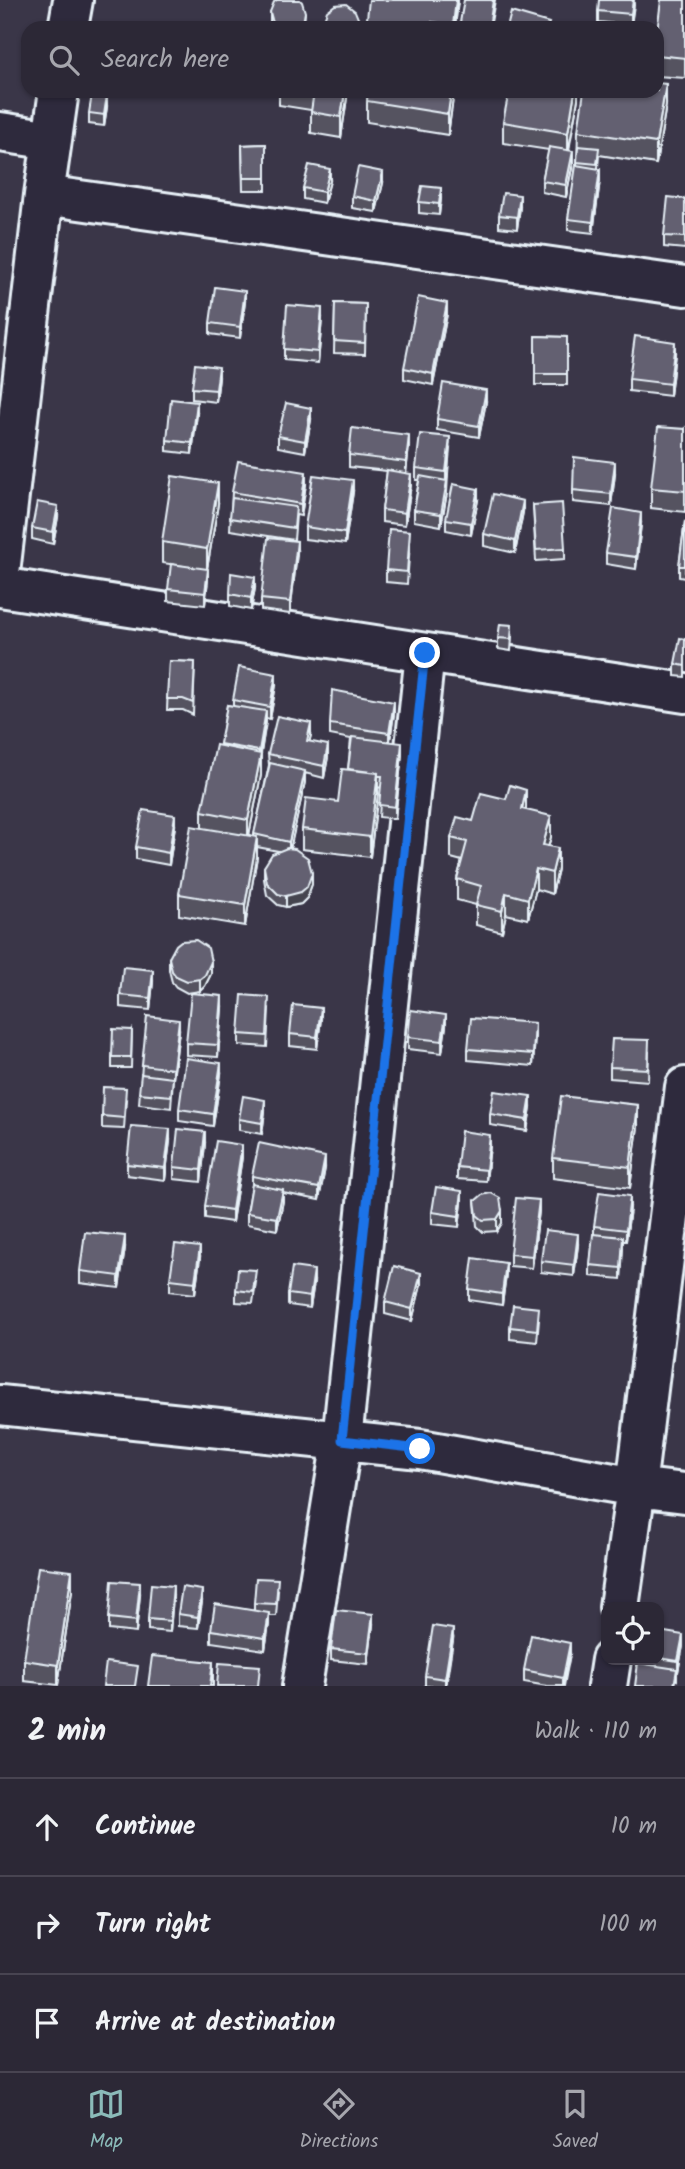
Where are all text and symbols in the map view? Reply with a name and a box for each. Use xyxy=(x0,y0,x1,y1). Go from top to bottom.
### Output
search box xyxy=(21,21,664,98)
text: Search here xyxy=(101,39,229,81)
icon: search xyxy=(45,41,83,79)
route end xyxy=(409,637,440,668)
route start xyxy=(404,1433,435,1464)
map controls xyxy=(601,1602,664,1665)
button: locate xyxy=(601,1602,664,1665)
text: 2 min xyxy=(28,1708,106,1756)
text: Walk · 110 m xyxy=(534,1714,657,1750)
text: Continue xyxy=(95,1806,196,1848)
icon: ahead xyxy=(28,1808,66,1846)
text: 10 m xyxy=(611,1809,657,1845)
text: Turn right xyxy=(95,1904,211,1946)
icon: right xyxy=(28,1906,66,1944)
text: 100 m xyxy=(599,1907,657,1943)
text: Arrive at destination xyxy=(95,2002,335,2044)
icon: arrive xyxy=(28,2004,66,2042)
tab: Map xyxy=(87,2085,125,2157)
tab: Directions xyxy=(300,2085,378,2157)
tab: Saved xyxy=(553,2085,598,2157)

